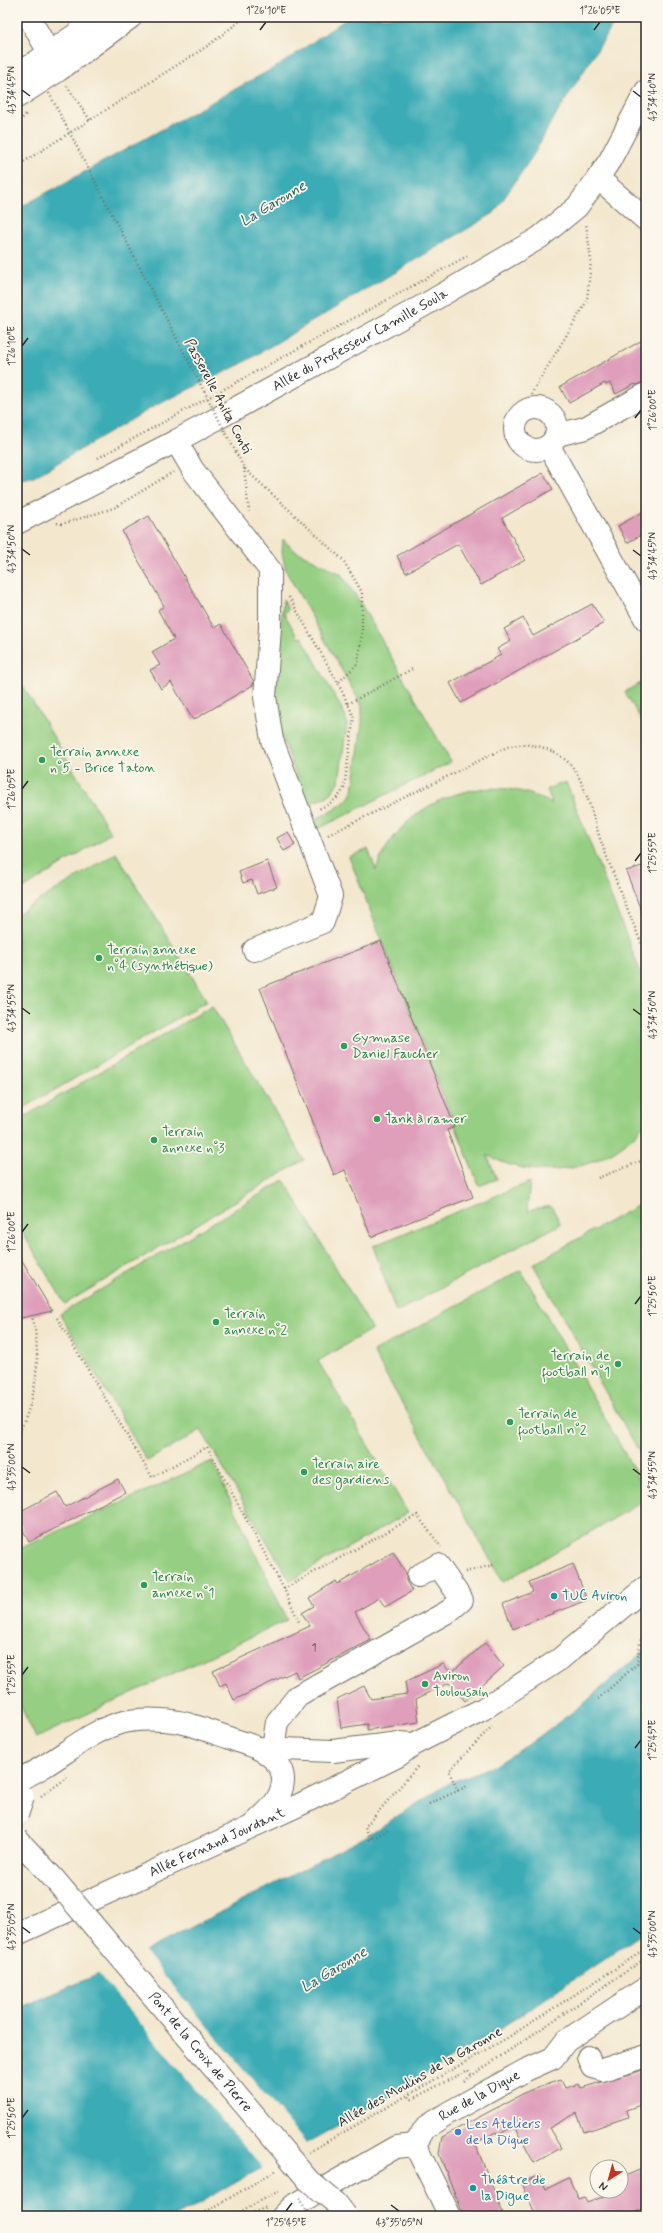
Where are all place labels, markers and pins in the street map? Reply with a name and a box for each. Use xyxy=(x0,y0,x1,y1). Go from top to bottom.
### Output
place label: Terrain annexe n°5 - Brice Taton xyxy=(50,743,156,777)
marker: Terrain annexe n°5 - Brice Taton xyxy=(37,755,47,765)
place label: Terrain annexe n°4 (synthétique) xyxy=(107,941,213,975)
marker: Terrain annexe n°4 (synthétique) xyxy=(94,953,104,963)
place label: Gymnase Daniel Faucher xyxy=(352,1029,439,1063)
marker: Gymnase Daniel Faucher xyxy=(339,1041,349,1051)
place label: Tank à ramer xyxy=(385,1110,467,1128)
marker: Tank à ramer xyxy=(372,1114,382,1124)
place label: Terrain annexe n°3 xyxy=(162,1123,225,1157)
marker: Terrain annexe n°3 xyxy=(149,1135,159,1145)
place label: Terrain annexe n°2 xyxy=(224,1305,287,1339)
marker: Terrain annexe n°2 xyxy=(211,1317,221,1327)
place label: Terrain de football n°1 xyxy=(542,1347,610,1383)
marker: Terrain de football n°1 xyxy=(613,1359,623,1369)
place label: Terrain de football n°2 xyxy=(518,1405,587,1441)
marker: Terrain de football n°2 xyxy=(505,1417,515,1427)
place label: Terrain aire des gardiens xyxy=(312,1455,389,1490)
marker: Terrain aire des gardiens xyxy=(299,1467,309,1477)
place label: Terrain annexe n°1 xyxy=(152,1568,215,1602)
marker: Terrain annexe n°1 xyxy=(139,1580,149,1590)
place label: TUC Aviron xyxy=(562,1587,627,1605)
marker: TUC Aviron xyxy=(549,1591,559,1601)
place label: Aviron Toulousain xyxy=(433,1667,489,1701)
marker: Aviron Toulousain xyxy=(420,1679,430,1689)
place label: Les Ateliers de la Digue xyxy=(466,2115,541,2149)
marker: Les Ateliers de la Digue xyxy=(453,2127,463,2137)
place label: Théâtre de la Digue xyxy=(481,2171,546,2206)
marker: Théâtre de la Digue xyxy=(468,2183,478,2193)

